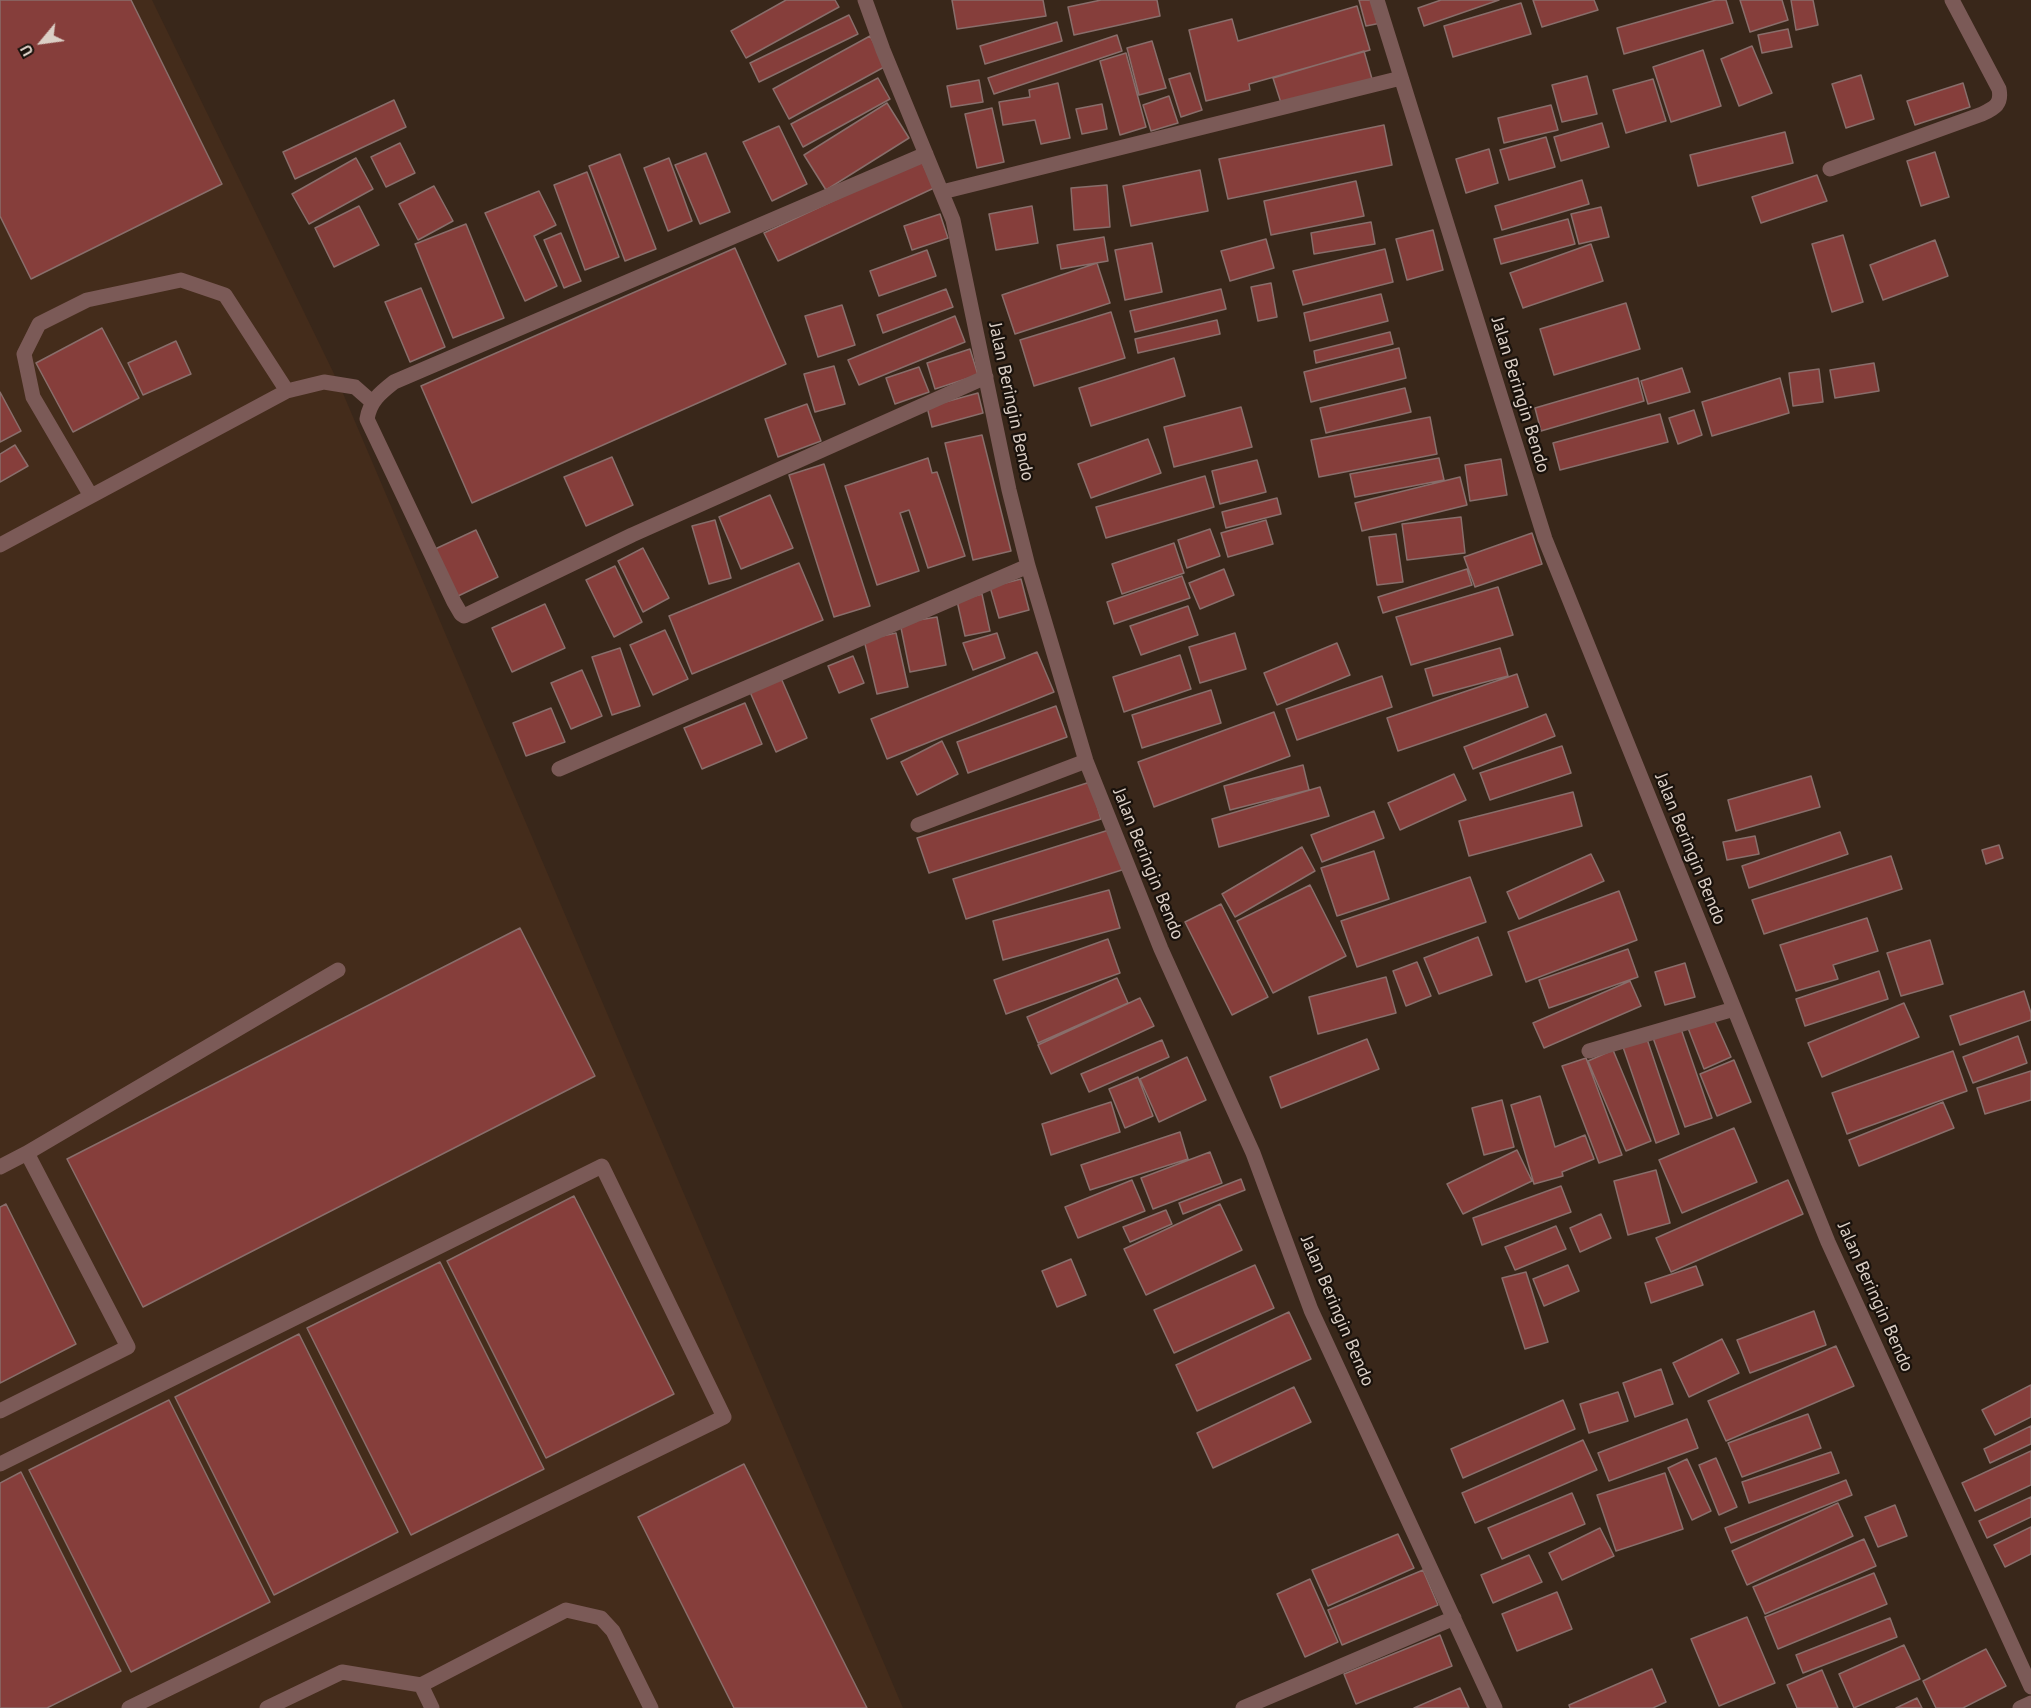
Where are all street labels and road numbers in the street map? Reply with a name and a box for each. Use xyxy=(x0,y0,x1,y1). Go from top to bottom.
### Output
street label: Jalan Beringin Bendo xyxy=(1486,315,1554,475)
street label: Jalan Beringin Bendo xyxy=(984,321,1038,483)
street label: Jalan Beringin Bendo xyxy=(1650,770,1730,928)
street label: Jalan Beringin Bendo xyxy=(1108,785,1188,943)
street label: Jalan Beringin Bendo xyxy=(1832,1219,1918,1375)
street label: Jalan Beringin Bendo xyxy=(1296,1232,1378,1390)

